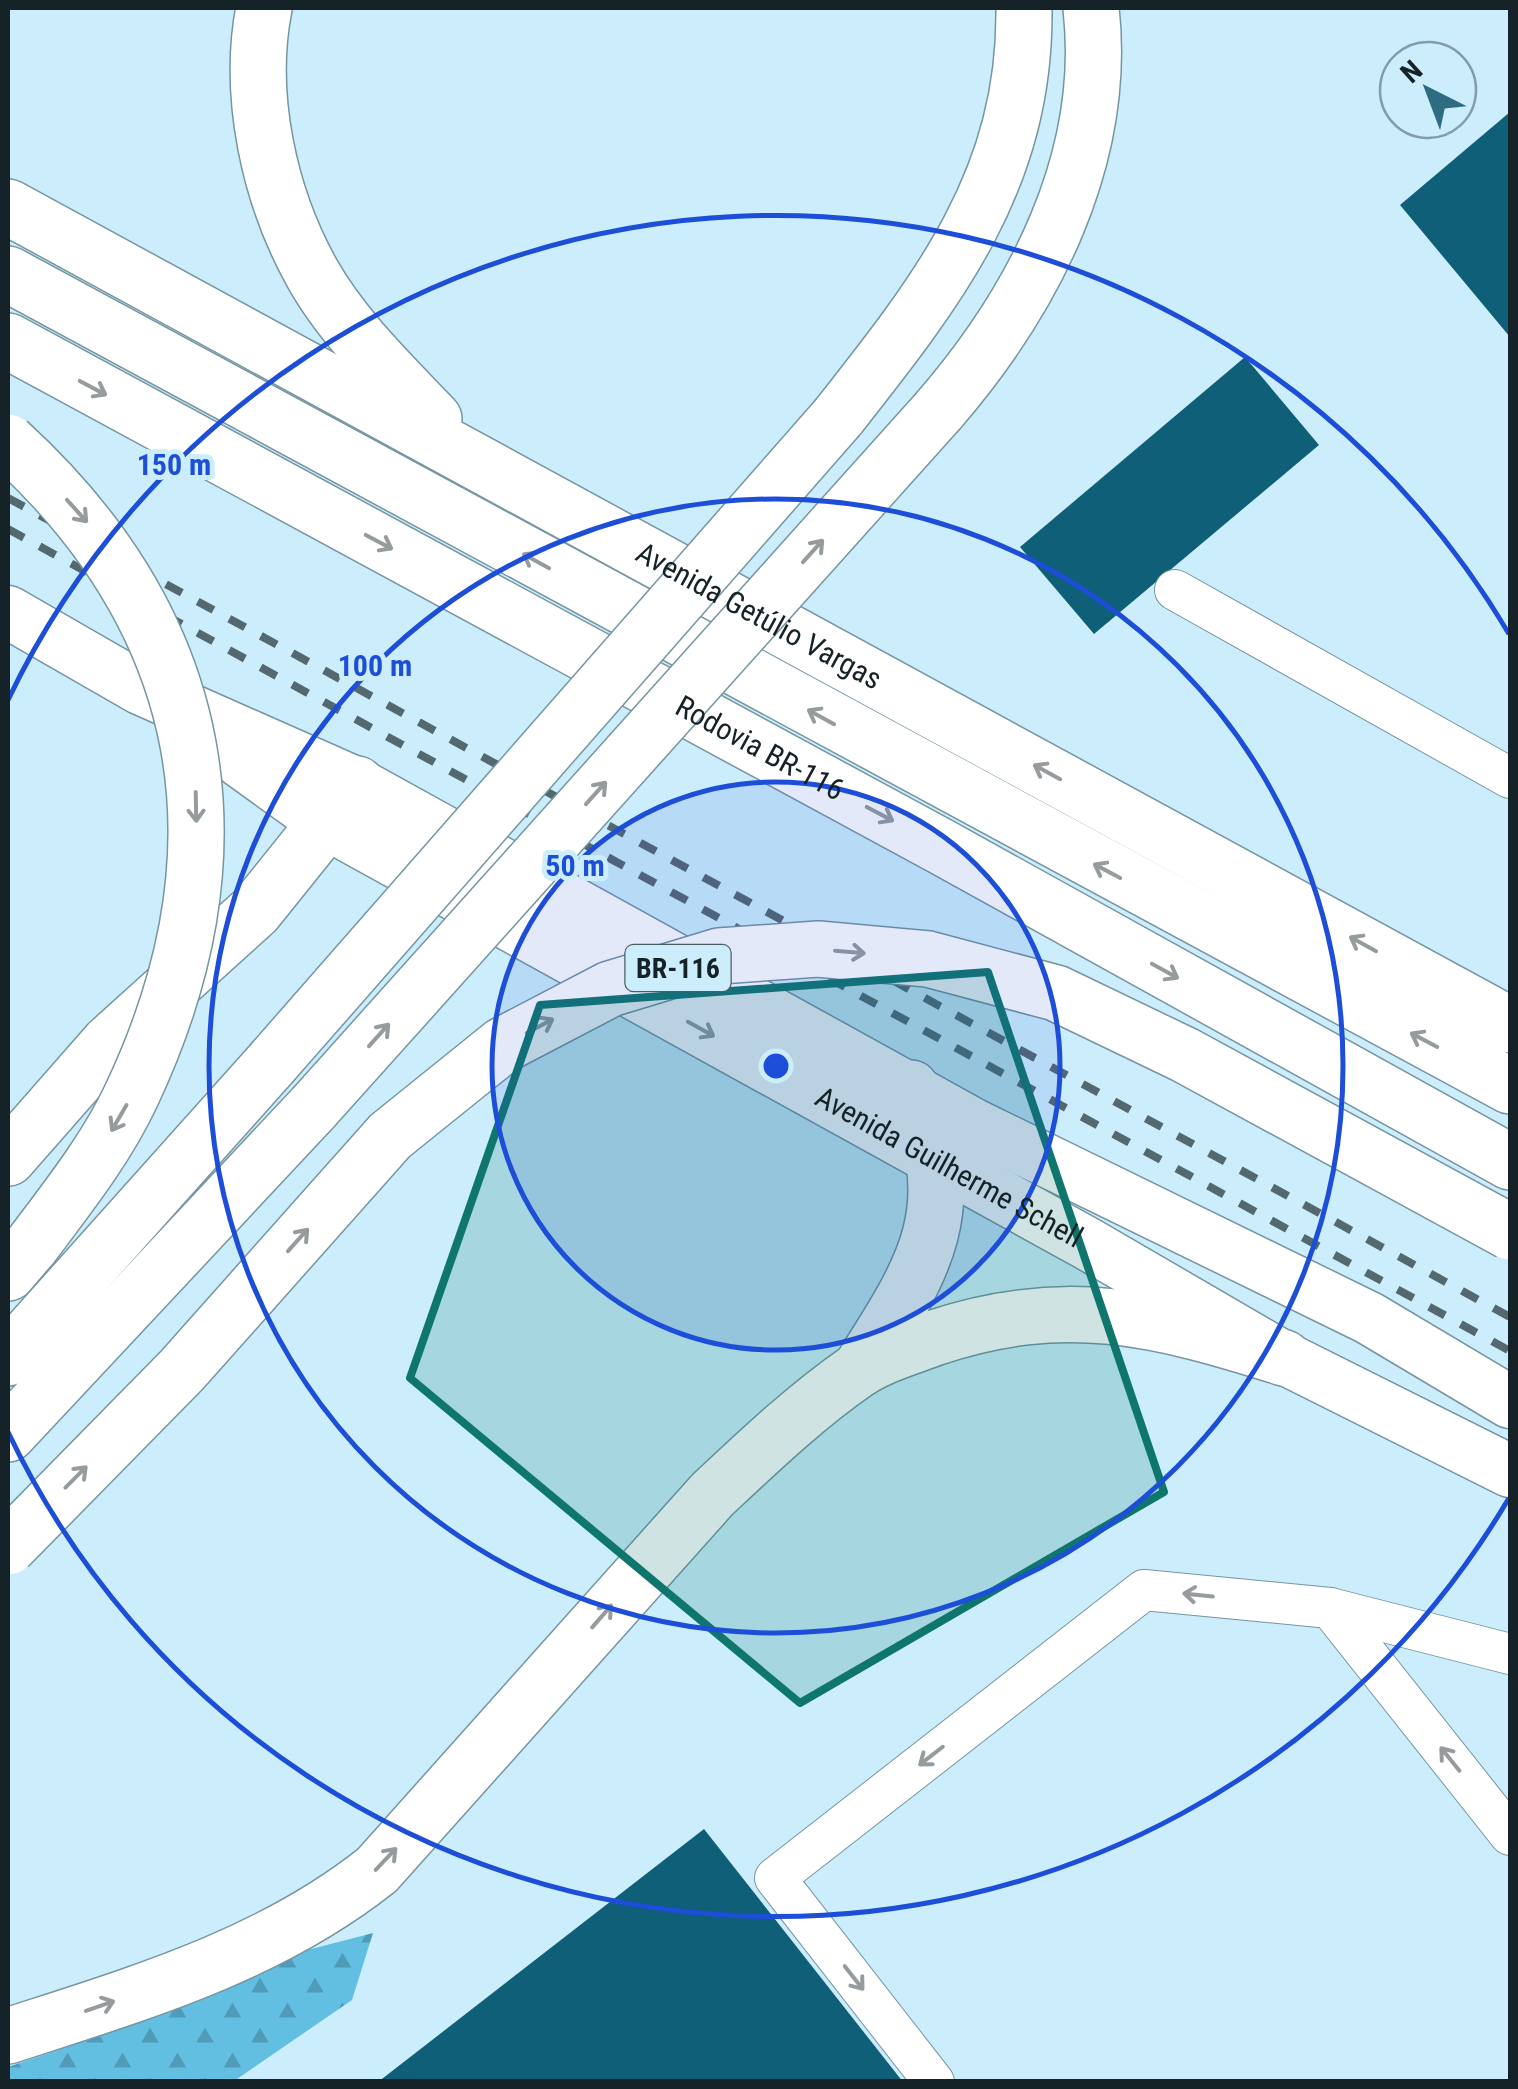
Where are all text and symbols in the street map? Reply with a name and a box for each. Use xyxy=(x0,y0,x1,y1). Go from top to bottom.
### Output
north arrow xyxy=(1378,40,1478,140)
text: N xyxy=(1394,54,1429,90)
one-way arrow xyxy=(78,378,108,398)
text: 150 m xyxy=(137,447,211,482)
one-way arrow xyxy=(65,498,88,523)
one-way arrow xyxy=(364,533,393,553)
street label: Avenida Getúlio Vargas xyxy=(630,535,888,696)
one-way arrow xyxy=(801,539,824,564)
one-way arrow xyxy=(521,551,551,570)
text: 100 m xyxy=(338,648,412,683)
street label: Rodovia BR-116 xyxy=(670,688,850,808)
one-way arrow xyxy=(806,706,836,726)
one-way arrow xyxy=(1033,762,1063,781)
one-way arrow xyxy=(584,781,607,806)
one-way arrow xyxy=(186,790,206,822)
one-way arrow xyxy=(865,804,895,824)
text: 50 m xyxy=(545,848,605,883)
one-way arrow xyxy=(1092,861,1122,880)
one-way arrow xyxy=(1349,934,1379,954)
one-way arrow xyxy=(833,943,866,962)
road number: BR-116 xyxy=(626,945,730,991)
one-way arrow xyxy=(1150,961,1179,981)
one-way arrow xyxy=(524,1016,554,1035)
one-way arrow xyxy=(686,1020,715,1040)
one-way arrow xyxy=(367,1023,390,1048)
one-way arrow xyxy=(1410,1030,1440,1050)
centre of rings xyxy=(758,1048,794,1084)
street label: Avenida Guilherme Schell xyxy=(810,1079,1089,1255)
one-way arrow xyxy=(108,1103,128,1132)
one-way arrow xyxy=(286,1228,309,1253)
one-way arrow xyxy=(64,1466,88,1490)
one-way arrow xyxy=(1183,1585,1215,1604)
one-way arrow xyxy=(591,1604,614,1629)
one-way arrow xyxy=(918,1745,945,1766)
one-way arrow xyxy=(1439,1746,1461,1772)
one-way arrow xyxy=(375,1847,398,1872)
one-way arrow xyxy=(843,1964,864,1991)
one-way arrow xyxy=(84,1995,116,2013)

